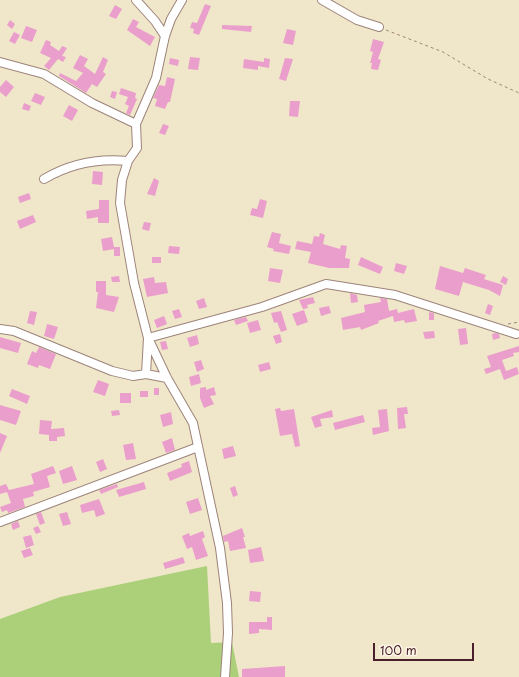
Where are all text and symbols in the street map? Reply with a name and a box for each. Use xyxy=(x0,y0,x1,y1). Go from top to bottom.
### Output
scale bar xyxy=(375,635,476,661)
text: 100 m xyxy=(380,641,417,659)

